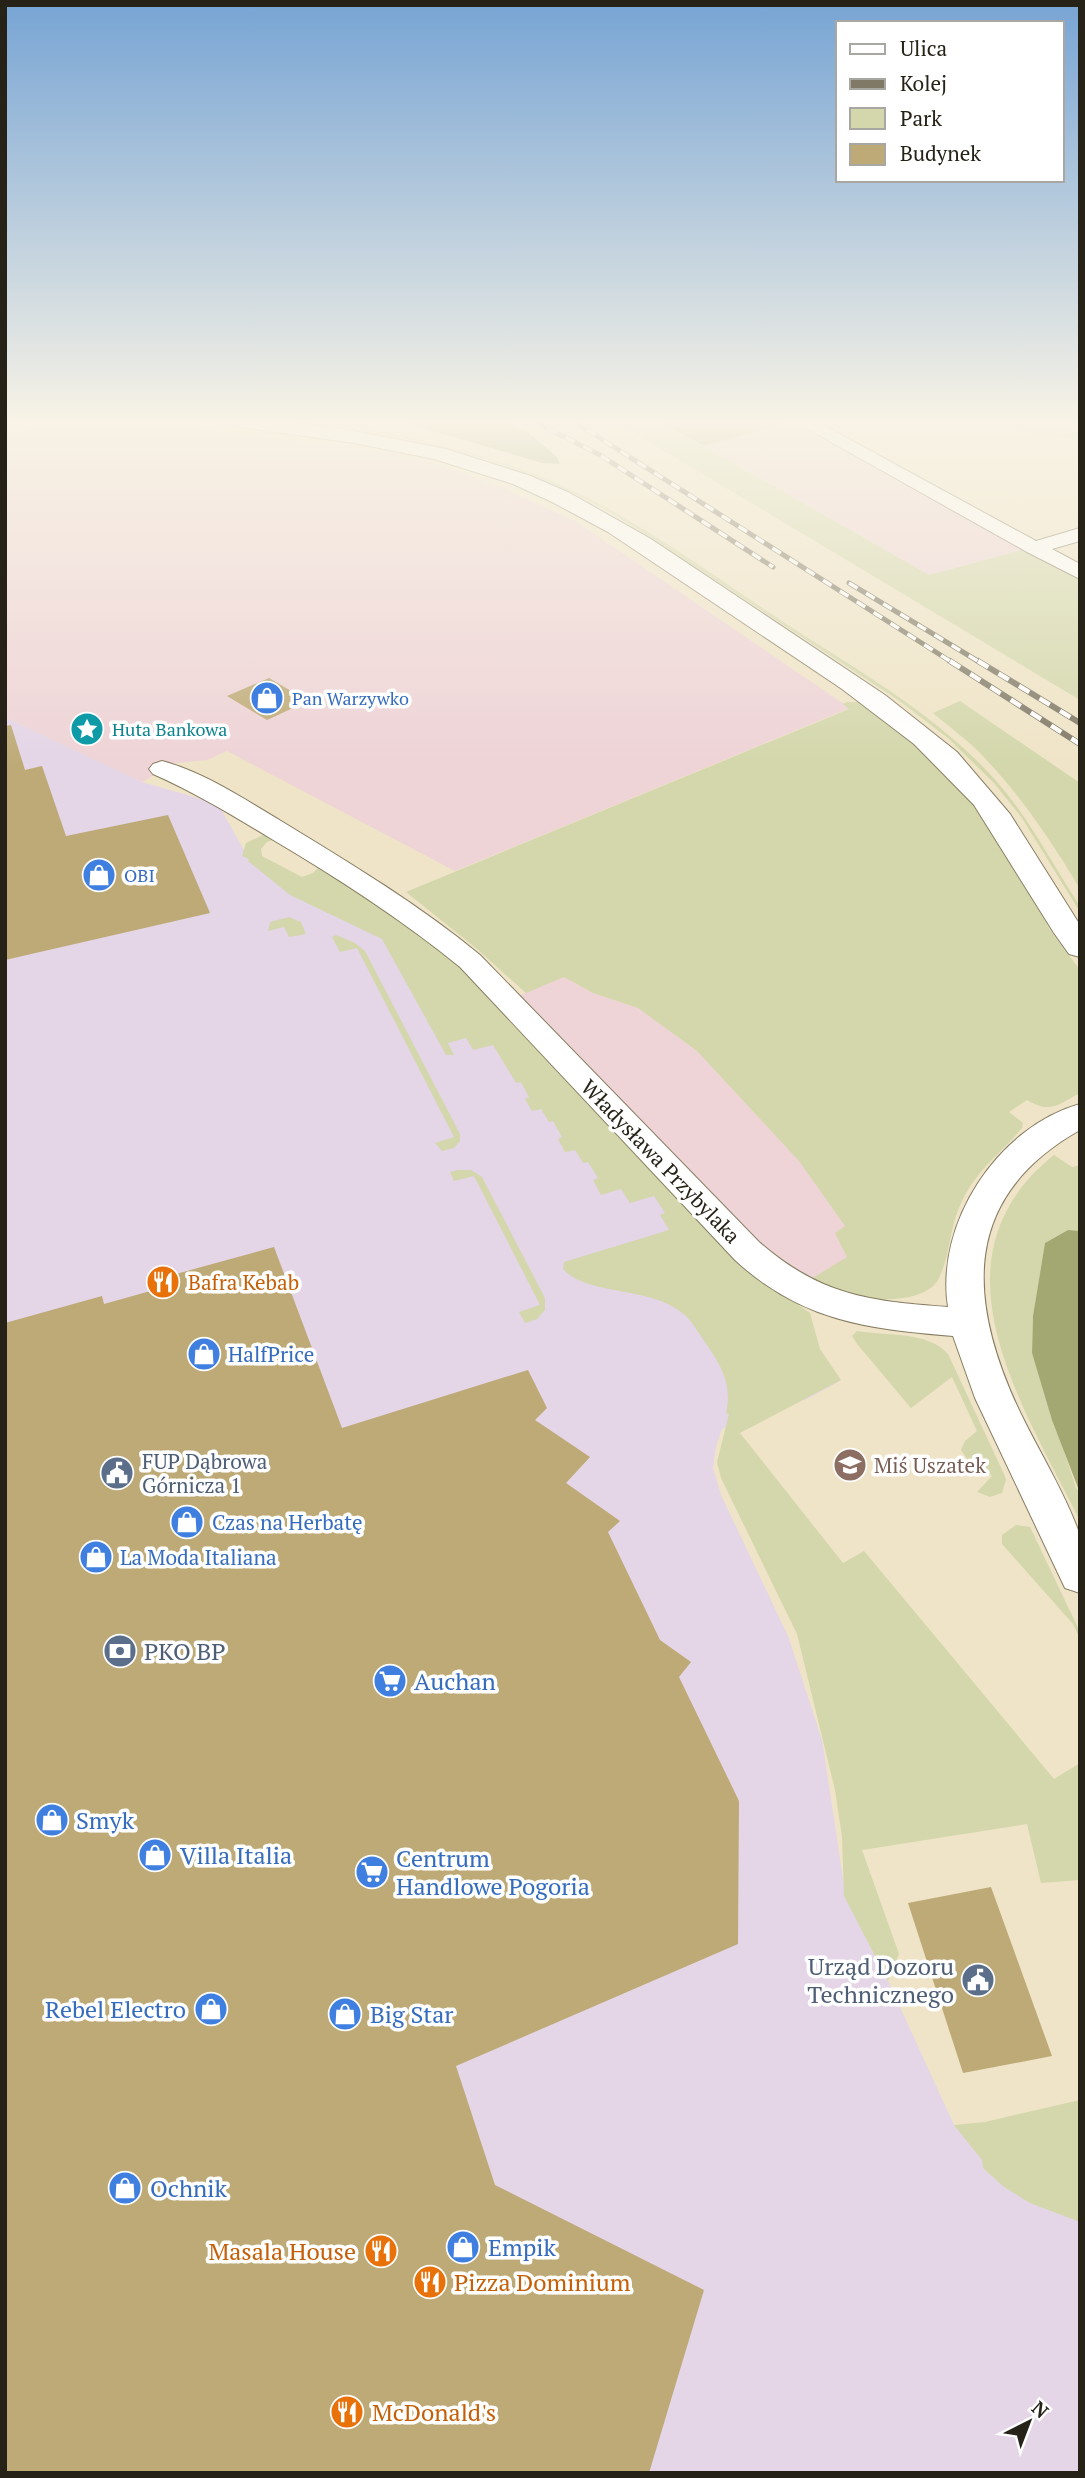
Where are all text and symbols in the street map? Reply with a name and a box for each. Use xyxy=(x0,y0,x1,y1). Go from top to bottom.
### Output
legend xyxy=(836,21,1064,182)
text: Ulica xyxy=(900,34,948,62)
text: Kolej xyxy=(900,69,947,97)
text: Park xyxy=(900,104,942,132)
text: Budynek xyxy=(900,139,981,167)
shop icon: Pan Warzywko xyxy=(248,679,286,717)
place label: Pan Warzywko xyxy=(292,686,409,710)
place icon: Huta Bankowa xyxy=(68,710,106,748)
place label: Huta Bankowa xyxy=(112,717,227,741)
shop icon: OBI xyxy=(80,856,118,894)
place label: OBI xyxy=(124,863,155,887)
street label: Władysława Przybylaka xyxy=(575,1073,747,1249)
restaurant icon: Bafra Kebab xyxy=(144,1263,182,1301)
place label: Bafra Kebab xyxy=(188,1268,299,1296)
shop icon: HalfPrice xyxy=(185,1335,223,1373)
place label: HalfPrice xyxy=(228,1340,314,1368)
school or university icon: Miś Uszatek xyxy=(831,1446,869,1484)
place label: FUP Dąbrowa Górnicza 1 xyxy=(142,1447,268,1499)
place label: Miś Uszatek xyxy=(874,1451,986,1479)
public building icon: FUP Dąbrowa Górnicza 1 xyxy=(98,1454,136,1492)
shop icon: Czas na Herbatę xyxy=(168,1503,206,1541)
place label: Czas na Herbatę xyxy=(212,1508,363,1536)
shop icon: La Moda Italiana xyxy=(77,1538,115,1576)
place label: La Moda Italiana xyxy=(120,1543,277,1571)
bank icon: PKO BP xyxy=(101,1632,139,1670)
place label: PKO BP xyxy=(144,1635,226,1667)
supermarket icon: Auchan xyxy=(371,1662,409,1700)
place label: Auchan xyxy=(414,1665,496,1697)
shop icon: Smyk xyxy=(33,1801,71,1839)
place label: Smyk xyxy=(76,1804,135,1836)
shop icon: Villa Italia xyxy=(136,1836,174,1874)
place label: Villa Italia xyxy=(180,1839,292,1871)
place label: Centrum Handlowe Pogoria xyxy=(396,1842,590,1902)
supermarket icon: Centrum Handlowe Pogoria xyxy=(353,1853,391,1891)
place label: Urząd Dozoru Technicznego xyxy=(807,1950,954,2010)
public building icon: Urząd Dozoru Technicznego xyxy=(959,1961,997,1999)
shop icon: Rebel Electro xyxy=(192,1990,230,2028)
place label: Rebel Electro xyxy=(45,1993,186,2025)
shop icon: Big Star xyxy=(326,1995,364,2033)
place label: Big Star xyxy=(370,1998,454,2030)
shop icon: Ochnik xyxy=(106,2169,144,2207)
place label: Ochnik xyxy=(150,2172,228,2204)
shop icon: Empik xyxy=(444,2228,482,2266)
place label: Empik xyxy=(488,2231,556,2263)
restaurant icon: Masala House xyxy=(362,2232,400,2270)
place label: Masala House xyxy=(208,2235,356,2267)
restaurant icon: Pizza Dominium xyxy=(411,2263,449,2301)
place label: Pizza Dominium xyxy=(454,2266,631,2298)
north arrow xyxy=(994,2387,1064,2457)
restaurant icon: McDonald's xyxy=(328,2393,366,2431)
text: N xyxy=(1027,2395,1055,2424)
place label: McDonald's xyxy=(372,2396,496,2428)

